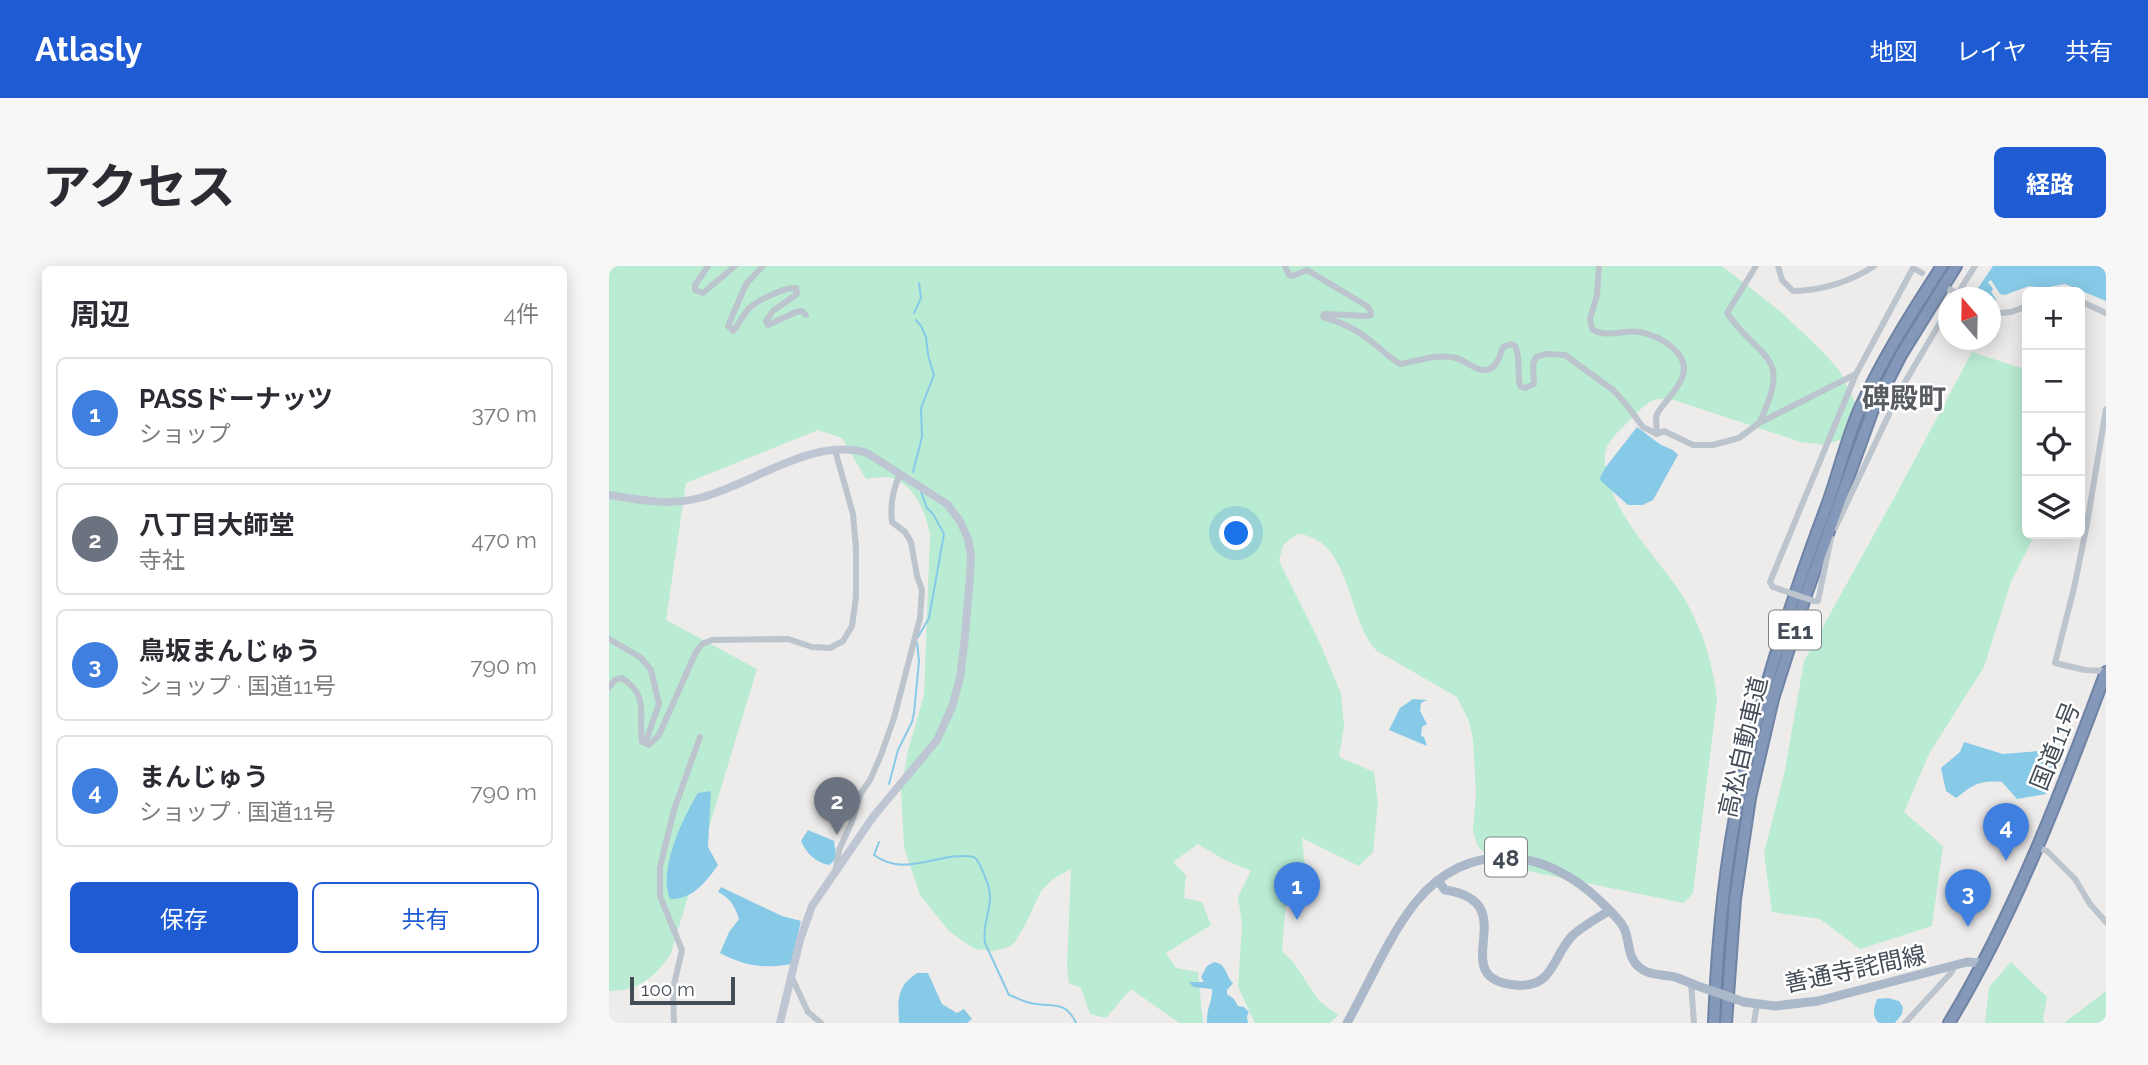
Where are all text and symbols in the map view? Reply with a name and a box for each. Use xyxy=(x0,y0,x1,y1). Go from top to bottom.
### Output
text: Atlasly xyxy=(35,30,142,69)
text: 地図 xyxy=(1870,37,1918,66)
text: レイヤ xyxy=(1956,37,2027,66)
text: 共有 xyxy=(2065,37,2113,66)
button: 経路 xyxy=(1994,147,2106,218)
text: アクセス xyxy=(42,158,236,215)
north arrow xyxy=(1938,287,2001,350)
map controls xyxy=(2022,287,2085,539)
button: + xyxy=(2022,287,2085,350)
text: 周辺 xyxy=(70,297,130,332)
text: 4件 xyxy=(503,300,539,327)
button: − xyxy=(2022,350,2085,413)
district label: 碑殿町 xyxy=(1862,382,1946,415)
text: PASSドーナッツ xyxy=(139,384,333,414)
text: 1 xyxy=(89,400,101,427)
text: 370 m xyxy=(472,400,537,427)
button: locate xyxy=(2022,413,2085,476)
text: ショップ xyxy=(139,420,231,447)
button: layers xyxy=(2022,476,2085,539)
text: 八丁目大師堂 xyxy=(139,510,295,540)
your location xyxy=(1219,516,1253,550)
text: 2 xyxy=(89,526,101,553)
text: 470 m xyxy=(471,526,537,553)
text: 寺社 xyxy=(139,546,185,573)
road number: E11 xyxy=(1769,610,1821,650)
text: 鳥坂まんじゅう xyxy=(139,636,321,666)
text: 3 xyxy=(89,652,101,679)
text: 790 m xyxy=(470,652,537,679)
text: ショップ · 国道11号 xyxy=(139,672,336,699)
street label: 高松自動車道 xyxy=(1713,674,1773,820)
street label: 国道11号 xyxy=(2024,698,2086,794)
text: まんじゅう xyxy=(139,762,269,792)
pin: 2 xyxy=(814,777,860,835)
text: 4 xyxy=(88,778,102,805)
text: 790 m xyxy=(470,778,537,805)
text: ショップ · 国道11号 xyxy=(139,798,336,825)
pin: 4 xyxy=(1983,803,2029,861)
road number: 48 xyxy=(1485,838,1527,876)
pin: 1 xyxy=(1274,862,1320,920)
pin: 3 xyxy=(1945,869,1991,927)
button: 保存 xyxy=(70,882,298,953)
button: 共有 xyxy=(312,882,539,953)
street label: 善通寺詫間線 xyxy=(1782,940,1928,998)
scale bar xyxy=(630,974,735,1006)
text: 100 m xyxy=(641,978,695,1000)

